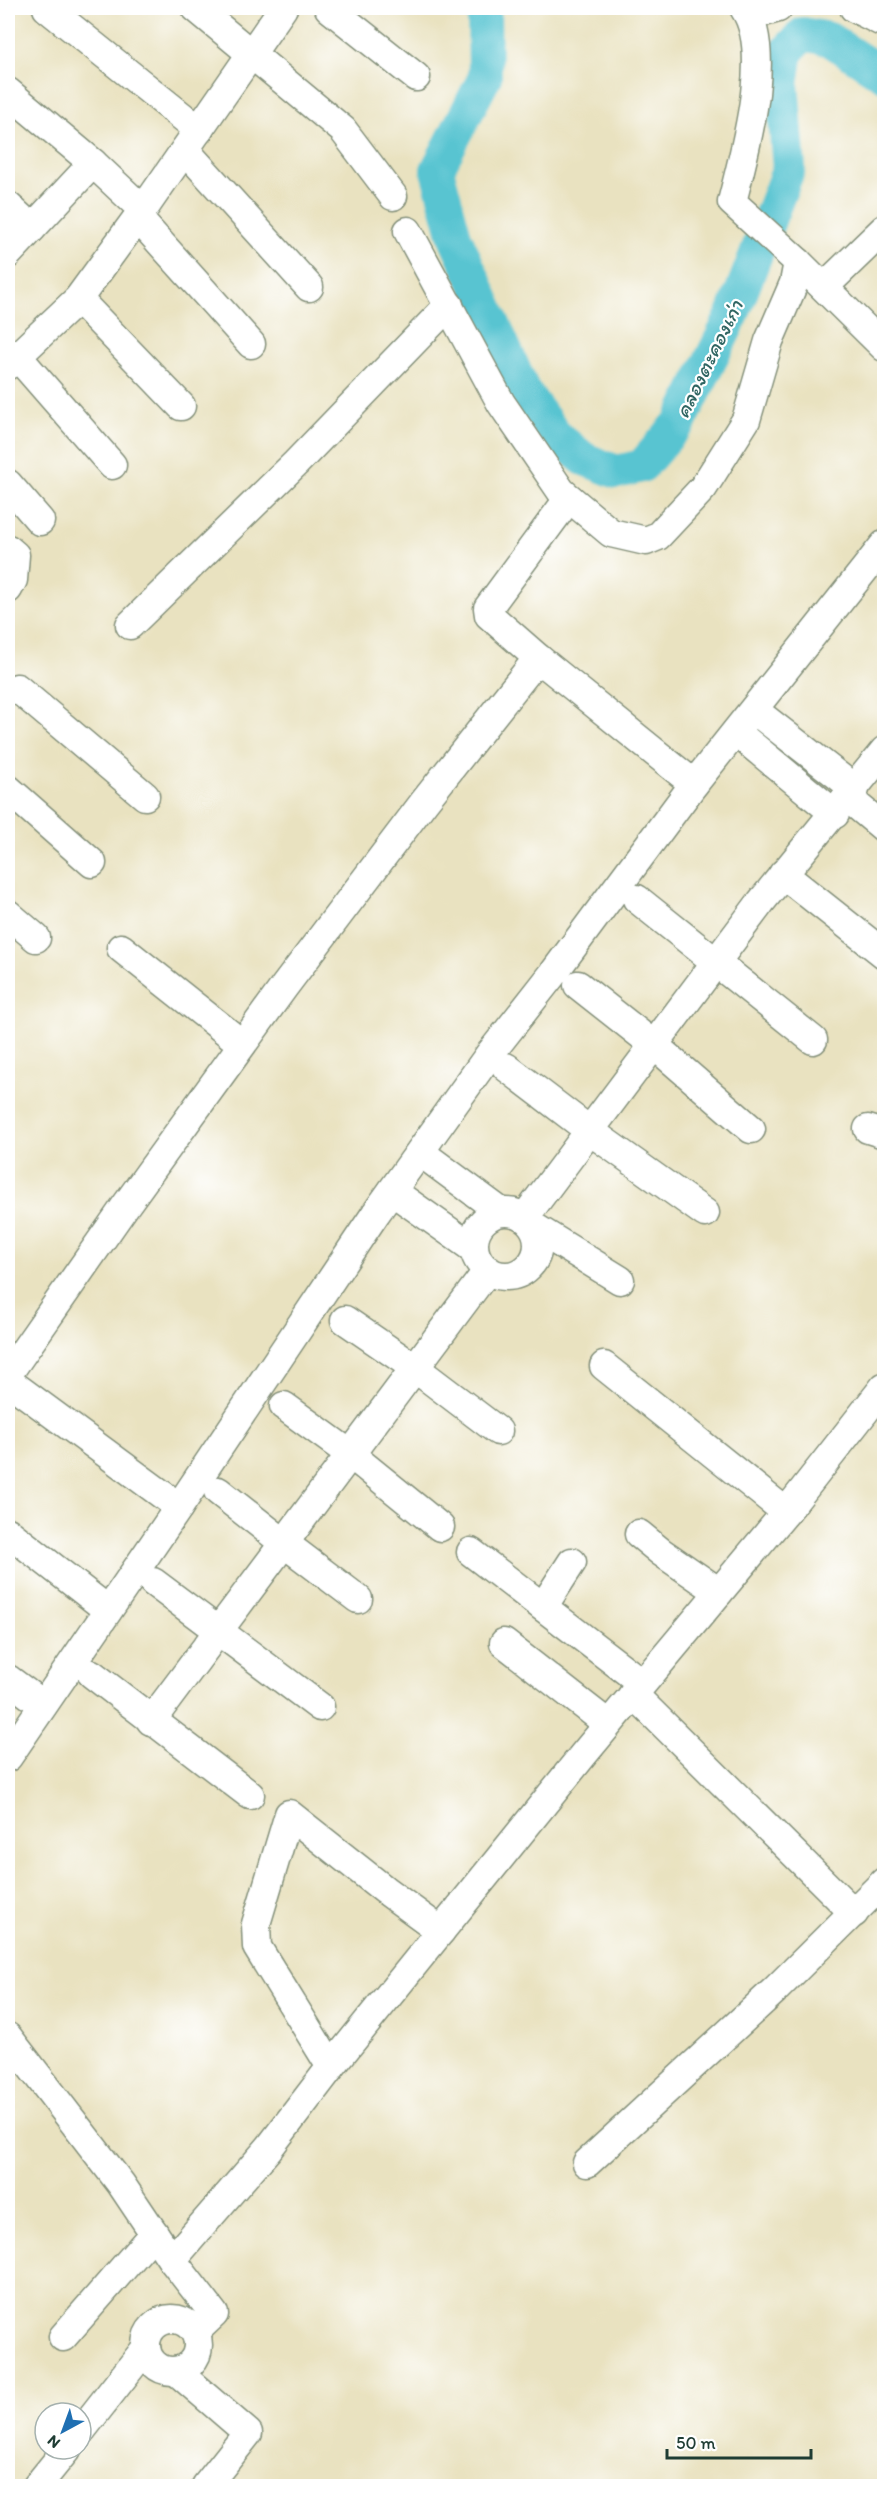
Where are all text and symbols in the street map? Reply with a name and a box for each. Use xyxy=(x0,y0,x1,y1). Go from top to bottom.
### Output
water label: คลองตะคองเก่า xyxy=(669,294,748,422)
north arrow xyxy=(33,2401,93,2461)
scale bar xyxy=(667,2422,811,2460)
text: N xyxy=(43,2431,64,2453)
text: 50 m xyxy=(676,2432,716,2454)

